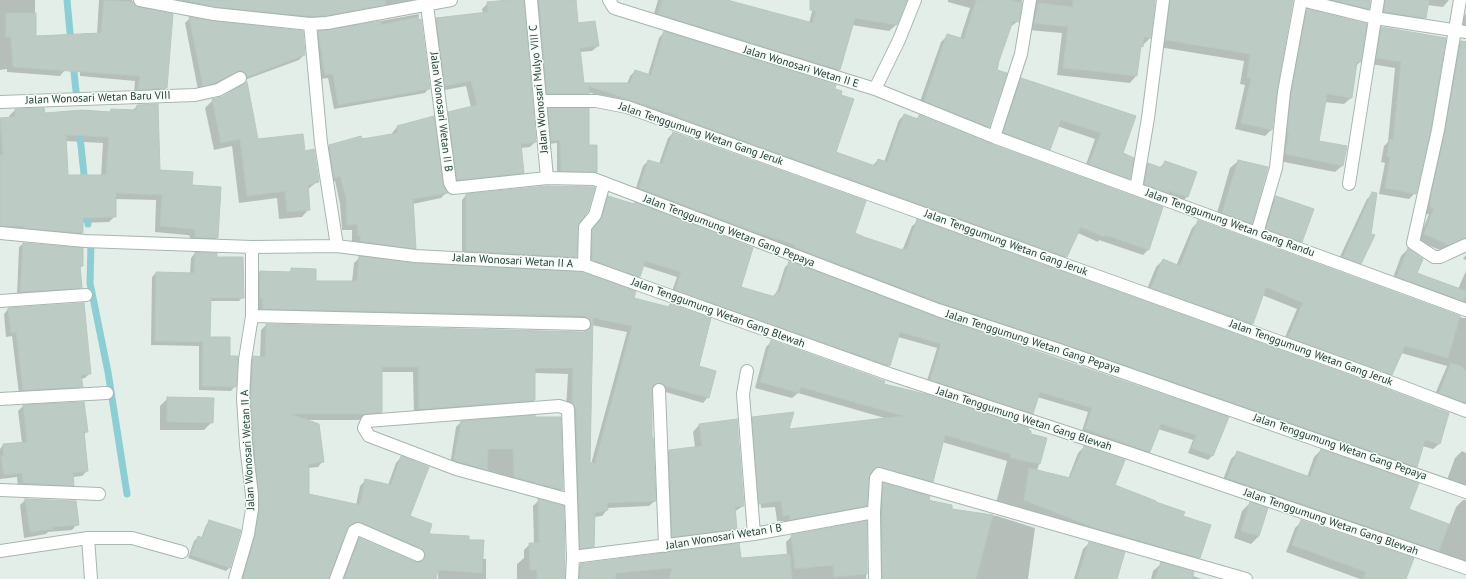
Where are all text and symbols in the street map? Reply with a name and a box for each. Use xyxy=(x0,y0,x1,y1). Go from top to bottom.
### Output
street label: Jalan Wonosari Mulyo VIII C xyxy=(527,24,551,154)
street label: Jalan Wonosari Wetan II E xyxy=(742,43,860,91)
street label: Jalan Wonosari Wetan II B xyxy=(427,51,455,173)
street label: Jalan Wonosari Wetan Baru VIII xyxy=(25,89,171,107)
street label: Jalan Tenggumung Wetan Gang Jeruk xyxy=(617,100,785,168)
street label: Jalan Tenggumung Wetan Gang Randu xyxy=(1144,186,1316,260)
street label: Jalan Tenggumung Wetan Gang Pepaya xyxy=(641,192,817,270)
street label: Jalan Tenggumung Wetan Gang Jeruk xyxy=(922,207,1090,279)
street label: Jalan Wonosari Wetan II A xyxy=(452,251,574,271)
street label: Jalan Tenggumung Wetan Gang Blewah xyxy=(629,275,807,351)
street label: Jalan Tenggumung Wetan Gang Pepaya xyxy=(944,307,1122,377)
street label: Jalan Tenggumung Wetan Gang Jeruk xyxy=(1227,317,1395,389)
street label: Jalan Tenggumung Wetan Gang Blewah xyxy=(934,384,1114,454)
street label: Jalan Wonosari Wetan II A xyxy=(238,389,258,511)
street label: Jalan Tenggumung Wetan Gang Pepaya xyxy=(1251,411,1429,483)
street label: Jalan Tenggumung Wetan Gang Blewah xyxy=(1242,486,1420,558)
street label: Jalan Wonosari Wetan I B xyxy=(665,521,783,553)

